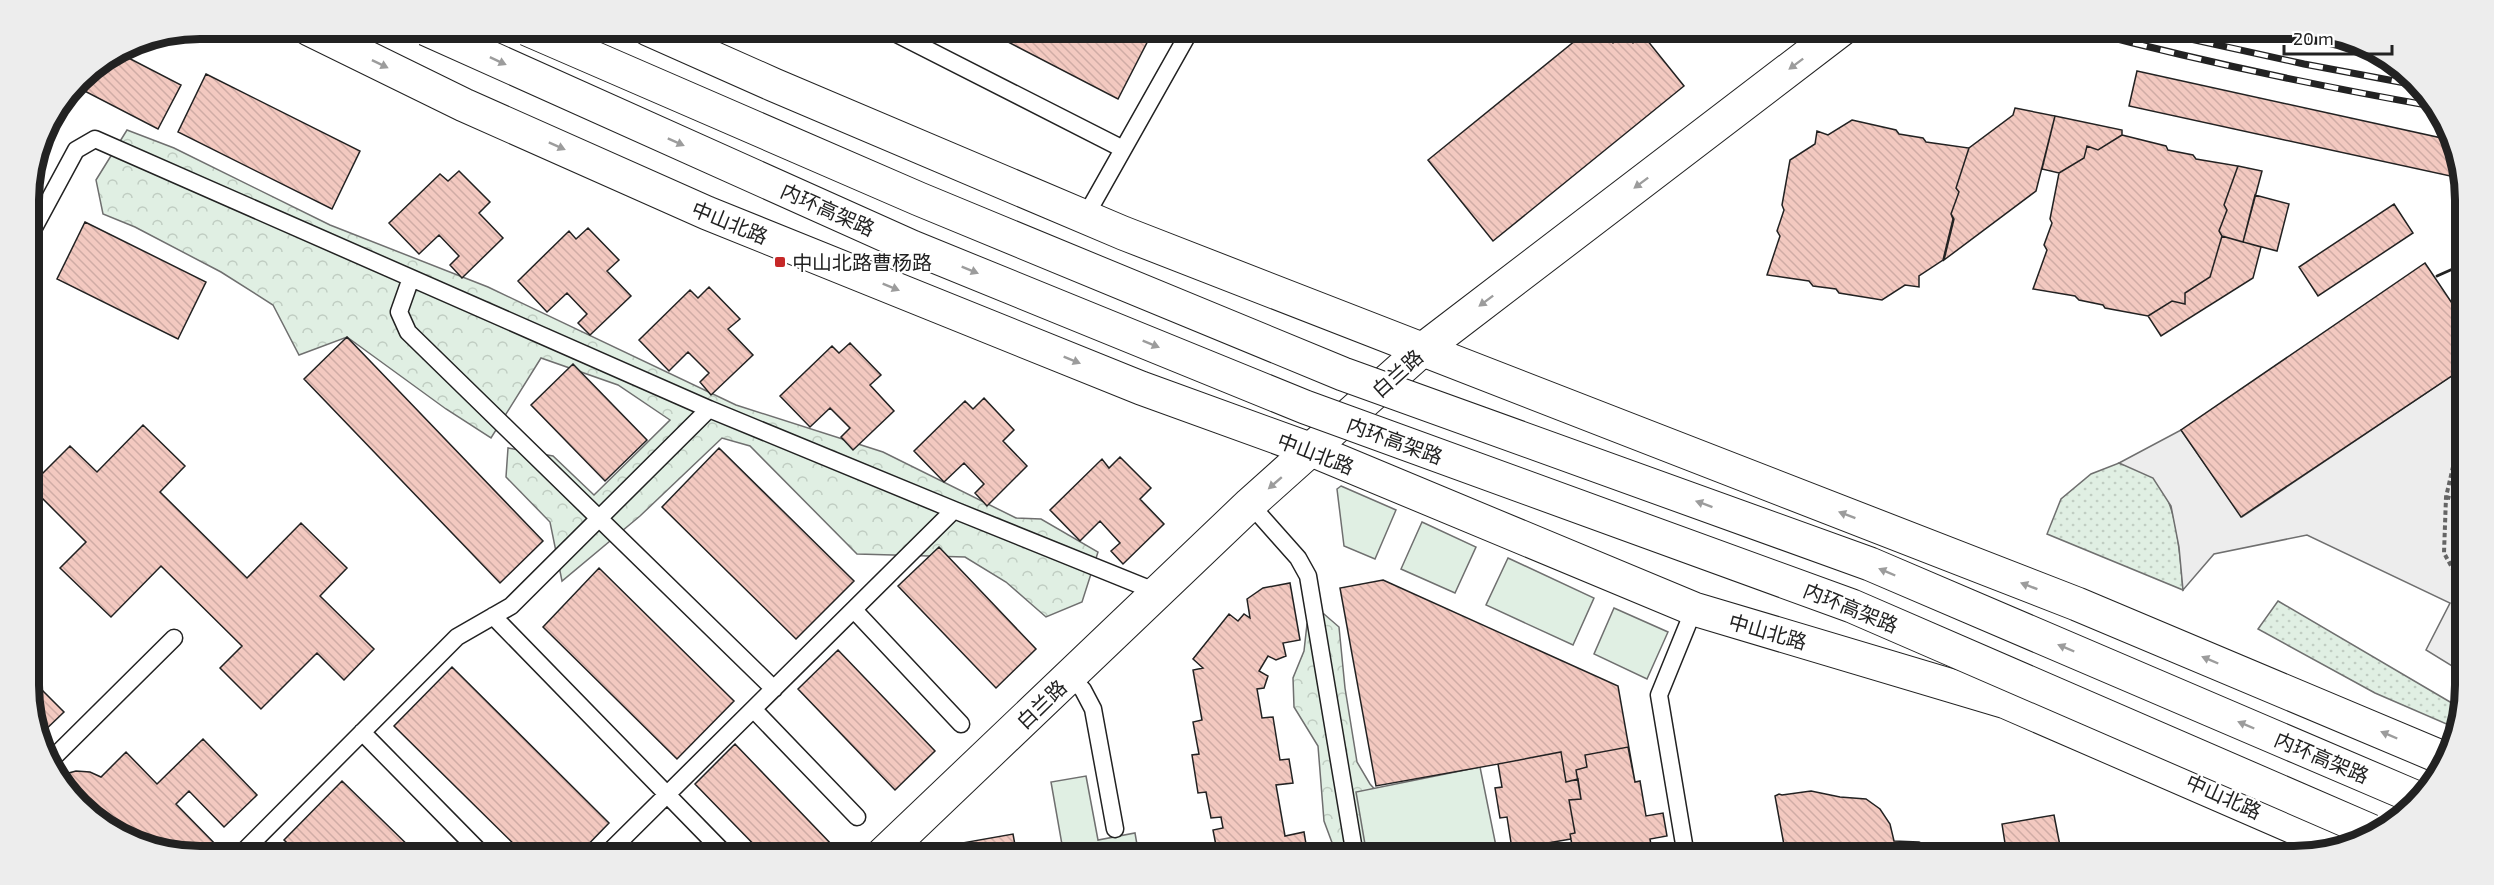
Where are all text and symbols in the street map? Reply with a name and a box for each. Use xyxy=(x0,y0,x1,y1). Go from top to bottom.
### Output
scale bar xyxy=(2284,18,2392,56)
text: 20 m xyxy=(2293,27,2334,49)
one-way arrow xyxy=(490,57,507,66)
one-way arrow xyxy=(1788,58,1804,70)
one-way arrow xyxy=(372,59,389,68)
one-way arrow xyxy=(667,137,685,147)
one-way arrow xyxy=(548,141,566,151)
one-way arrow xyxy=(1633,176,1649,189)
street label: 内环高架路 xyxy=(777,178,879,240)
street label: 中山北路 xyxy=(688,196,772,248)
place label: 中山北路曹杨路 xyxy=(792,250,932,274)
marker: 中山北路曹杨路 xyxy=(773,255,787,269)
one-way arrow xyxy=(961,266,979,275)
one-way arrow xyxy=(882,283,900,292)
one-way arrow xyxy=(1478,295,1494,307)
one-way arrow xyxy=(1142,339,1160,349)
street label: 白兰路 xyxy=(1367,344,1427,402)
one-way arrow xyxy=(1063,356,1081,365)
street label: 内环高架路 xyxy=(1344,412,1446,468)
street label: 中山北路 xyxy=(1274,427,1358,479)
one-way arrow xyxy=(1268,476,1283,489)
one-way arrow xyxy=(1695,499,1713,509)
one-way arrow xyxy=(1838,510,1856,520)
one-way arrow xyxy=(1878,566,1896,576)
street label: 内环高架路 xyxy=(1800,577,1902,637)
one-way arrow xyxy=(2020,581,2038,590)
street label: 中山北路 xyxy=(1726,608,1810,654)
one-way arrow xyxy=(2057,643,2075,653)
one-way arrow xyxy=(2200,655,2218,665)
street label: 白兰路 xyxy=(1011,675,1071,733)
one-way arrow xyxy=(2236,720,2254,730)
street label: 内环高架路 xyxy=(2271,726,2373,788)
one-way arrow xyxy=(2380,730,2398,740)
street label: 中山北路 xyxy=(2183,769,2265,823)

